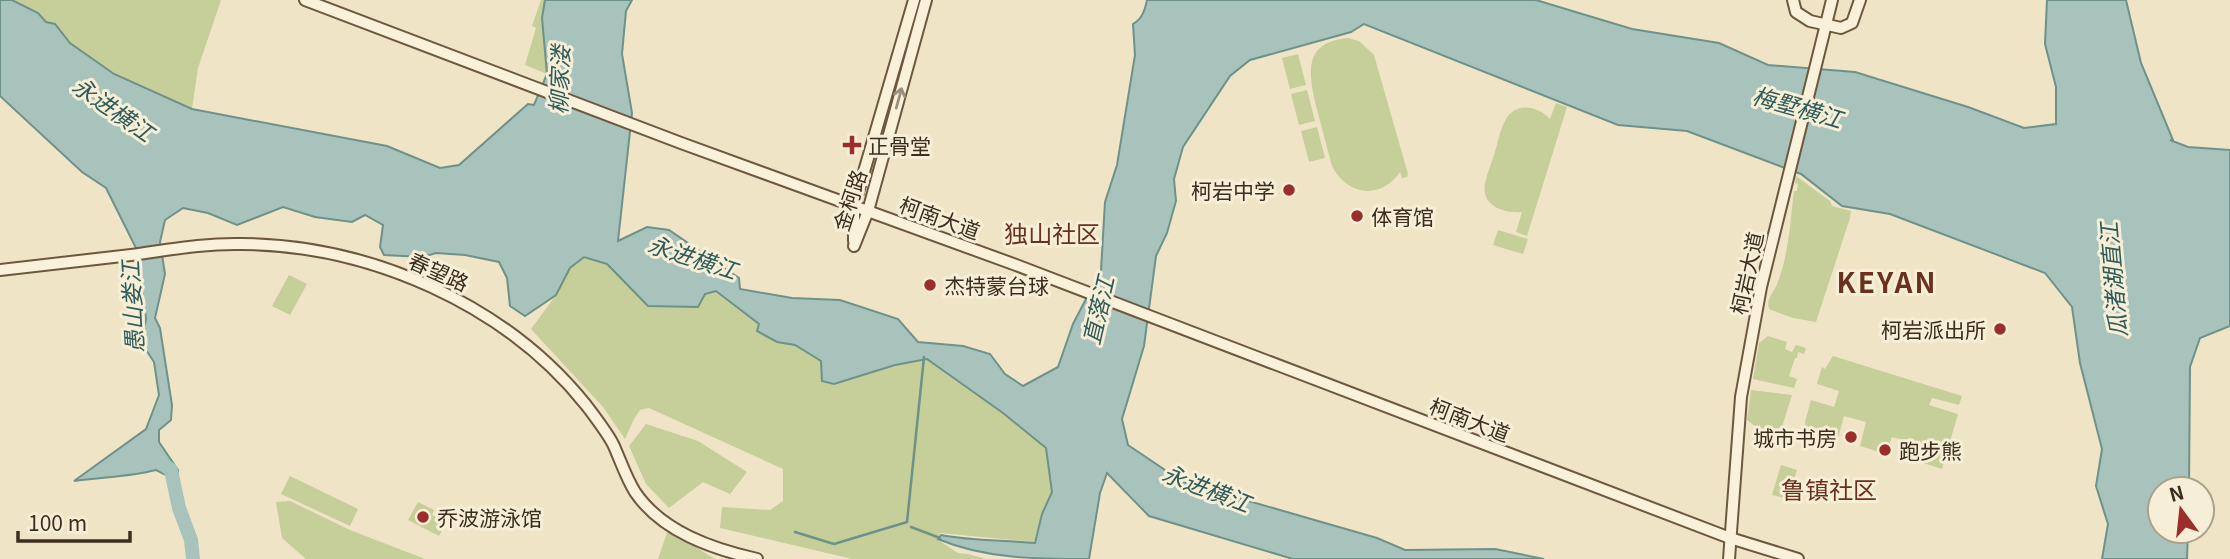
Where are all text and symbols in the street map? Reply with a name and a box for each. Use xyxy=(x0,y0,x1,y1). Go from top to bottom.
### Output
water label: 柳家溇 xyxy=(540,42,576,115)
water label: 永进横江 xyxy=(67,68,164,150)
water label: 梅墅横江 xyxy=(1749,77,1850,136)
one-way arrow xyxy=(893,87,906,110)
place label: 正骨堂 xyxy=(868,130,931,160)
marker: 正骨堂 xyxy=(842,135,862,155)
street label: 金柯路 xyxy=(825,165,873,235)
place label: 柯岩中学 xyxy=(1191,175,1275,205)
marker: 柯岩中学 xyxy=(1281,182,1297,198)
street label: 柯南大道 xyxy=(895,189,985,245)
place label: 体育馆 xyxy=(1371,201,1434,231)
marker: 体育馆 xyxy=(1349,208,1365,224)
district label: 独山社区 xyxy=(1004,215,1100,250)
water label: 瓜渚湖直江 xyxy=(2090,218,2134,339)
water label: 永进横江 xyxy=(644,226,745,287)
street label: 柯岩大道 xyxy=(1723,229,1769,317)
street label: 春望路 xyxy=(404,244,474,298)
water label: 愚山娄江 xyxy=(111,257,150,354)
district label: KEYAN xyxy=(1837,261,1937,301)
place label: 杰特蒙台球 xyxy=(944,270,1049,300)
water label: 直落江 xyxy=(1073,270,1122,347)
marker: 杰特蒙台球 xyxy=(922,277,938,293)
place label: 柯岩派出所 xyxy=(1881,314,1986,344)
marker: 柯岩派出所 xyxy=(1992,321,2008,337)
street label: 柯南大道 xyxy=(1425,390,1515,448)
place label: 城市书房 xyxy=(1753,422,1837,452)
marker: 城市书房 xyxy=(1843,429,1859,445)
place label: 跑步熊 xyxy=(1899,435,1962,465)
marker: 跑步熊 xyxy=(1877,442,1893,458)
water label: 永进横江 xyxy=(1158,455,1259,520)
district label: 鲁镇社区 xyxy=(1781,471,1877,506)
north arrow xyxy=(2146,475,2216,545)
text: N xyxy=(2166,477,2187,507)
scale bar xyxy=(18,500,130,544)
place label: 乔波游泳馆 xyxy=(437,502,542,532)
text: 100 m xyxy=(28,507,87,537)
marker: 乔波游泳馆 xyxy=(415,509,431,525)

